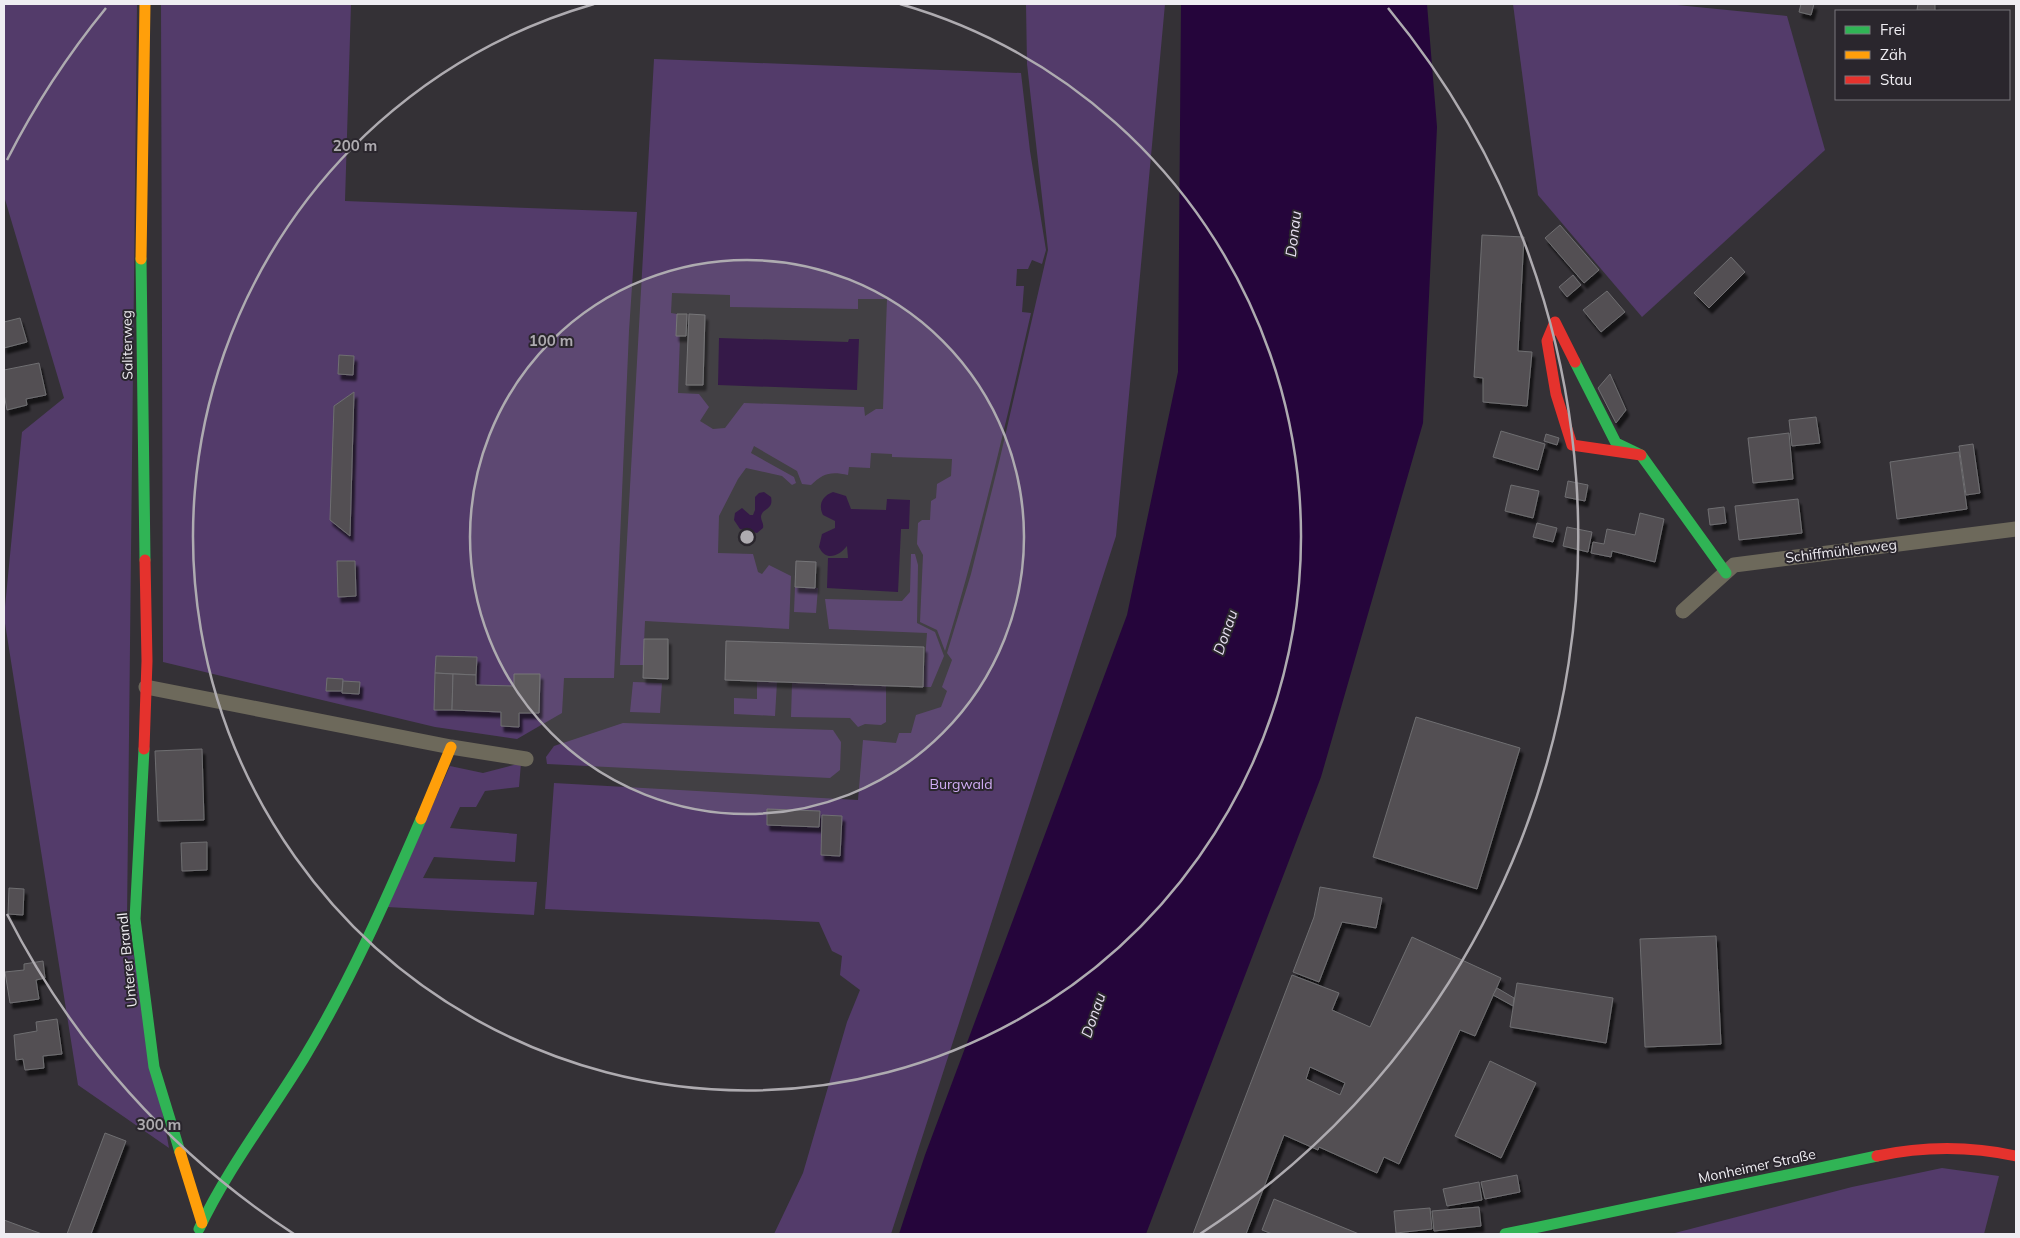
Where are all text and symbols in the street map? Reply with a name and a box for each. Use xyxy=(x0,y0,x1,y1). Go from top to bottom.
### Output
legend xyxy=(1835,10,2010,100)
text: Frei xyxy=(1880,20,1905,39)
text: Zäh xyxy=(1880,45,1907,64)
text: Stau xyxy=(1880,70,1912,89)
text: 200 m xyxy=(333,136,377,155)
water label: Donau xyxy=(1281,210,1305,258)
street label: Saliterweg xyxy=(117,310,137,380)
text: 100 m xyxy=(529,331,573,350)
centre of rings xyxy=(738,528,756,546)
street label: Schiffmühlenweg xyxy=(1784,535,1898,567)
water label: Donau xyxy=(1208,607,1242,657)
park label: Burgwald xyxy=(929,775,993,793)
street label: Unterer Brandl xyxy=(113,912,141,1008)
water label: Donau xyxy=(1076,990,1110,1040)
text: 300 m xyxy=(137,1115,181,1134)
street label: Monheimer Straße xyxy=(1697,1145,1817,1187)

